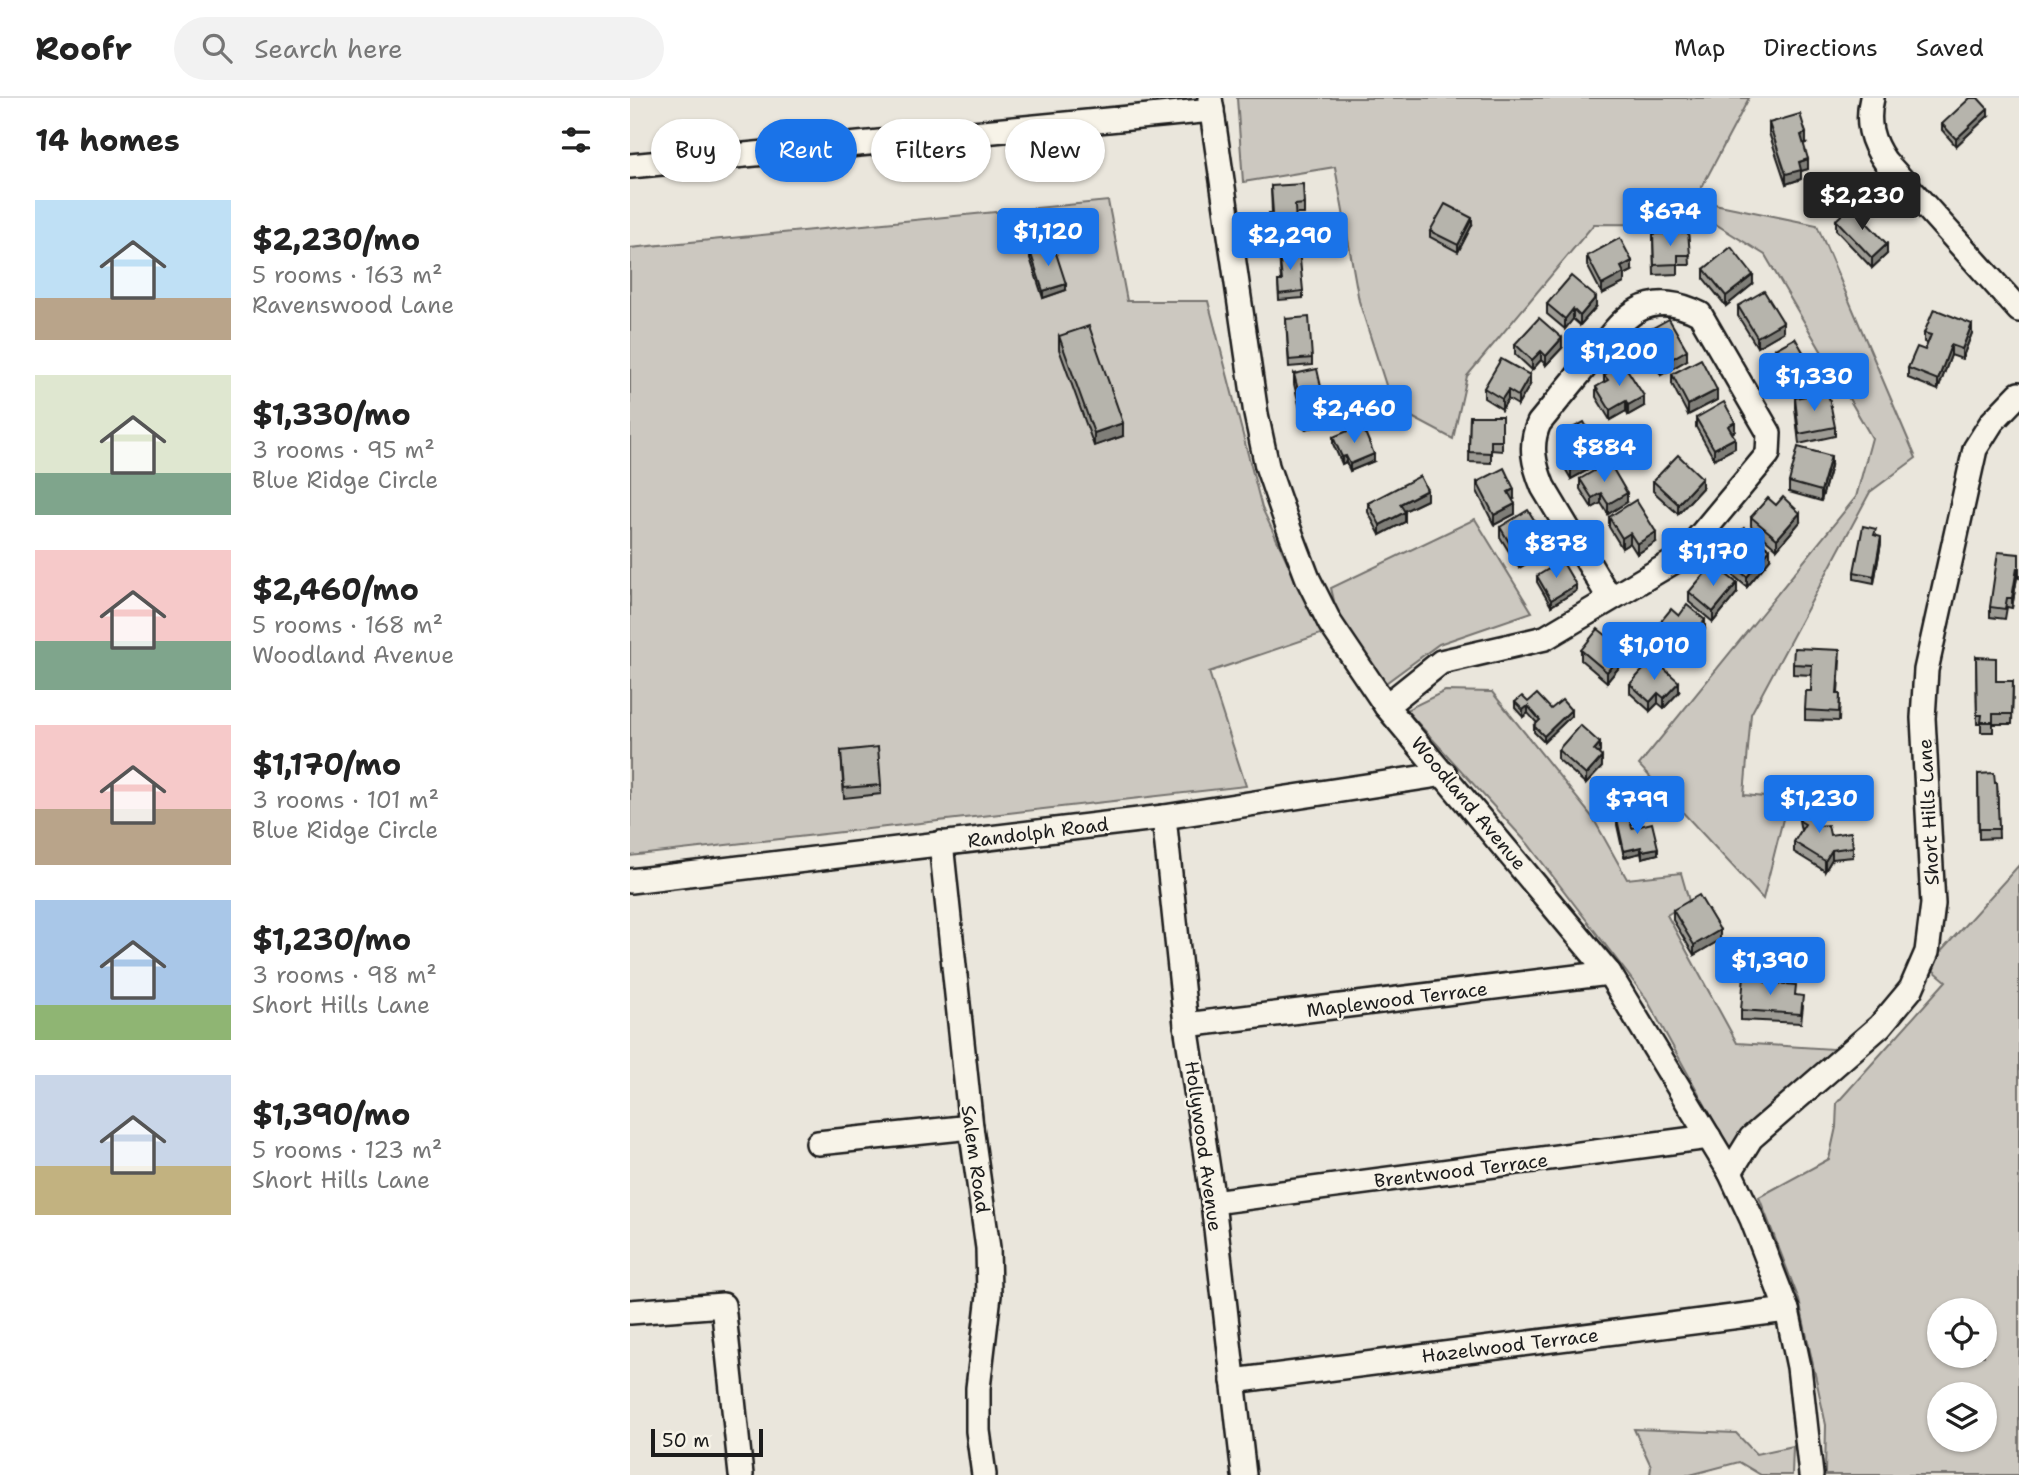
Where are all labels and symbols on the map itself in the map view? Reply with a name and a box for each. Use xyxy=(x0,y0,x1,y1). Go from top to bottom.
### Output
pin: $2,230 xyxy=(1805,172,1919,232)
pin: $674 xyxy=(1629,188,1711,248)
pin: $1,120 xyxy=(991,208,1105,268)
pin: $2,290 xyxy=(1233,212,1347,272)
pin: $1,200 xyxy=(1562,328,1676,388)
pin: $1,330 xyxy=(1757,354,1871,413)
pin: $2,460 xyxy=(1297,386,1411,445)
pin: $884 xyxy=(1563,424,1645,484)
pin: $878 xyxy=(1515,520,1597,580)
pin: $1,170 xyxy=(1656,528,1770,588)
pin: $1,010 xyxy=(1597,622,1711,682)
street label: Woodland Avenue xyxy=(1405,731,1532,875)
street label: Short Hills Lane xyxy=(1912,738,1945,886)
pin: $799 xyxy=(1596,776,1678,836)
pin: $1,230 xyxy=(1762,776,1876,835)
street label: Randolph Road xyxy=(966,811,1110,854)
pin: $1,390 xyxy=(1713,937,1827,997)
street label: Maplewood Terrace xyxy=(1305,976,1489,1023)
street label: Hollywood Avenue xyxy=(1179,1059,1228,1233)
street label: Salem Road xyxy=(956,1103,995,1215)
street label: Brentwood Terrace xyxy=(1373,1147,1549,1194)
street label: Hazelwood Terrace xyxy=(1420,1322,1600,1369)
scale bar xyxy=(651,1426,763,1458)

